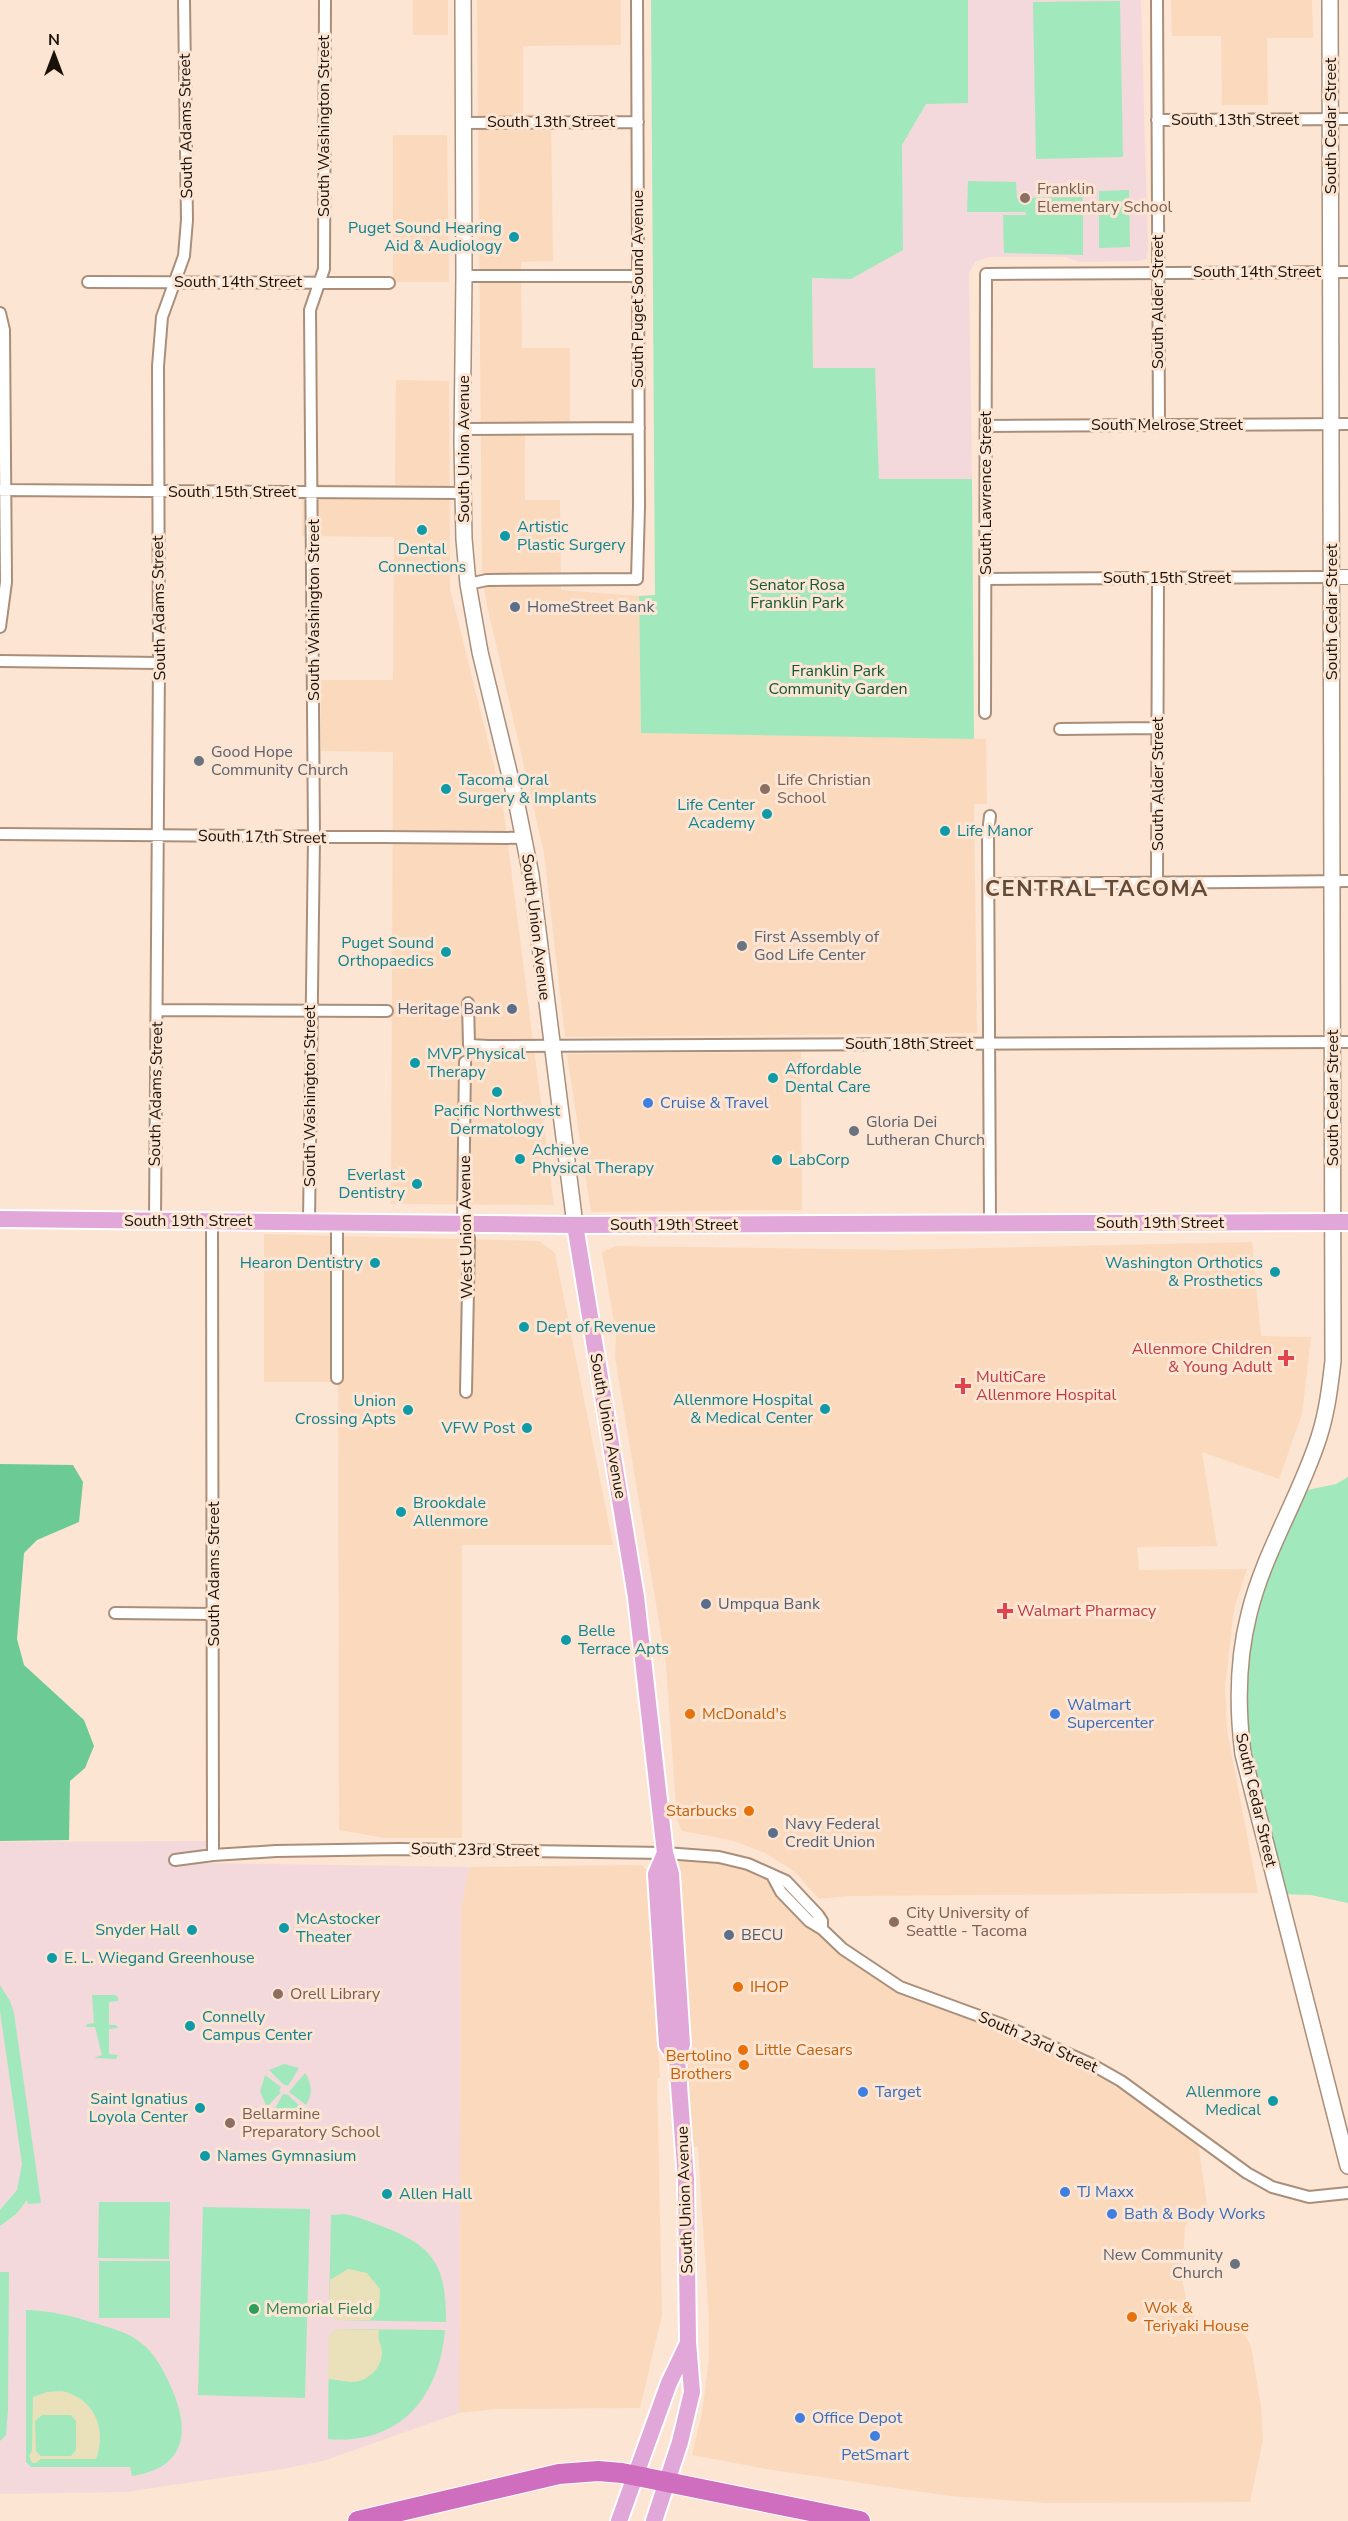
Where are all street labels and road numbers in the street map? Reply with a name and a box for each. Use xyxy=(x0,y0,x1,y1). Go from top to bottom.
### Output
street label: South Washington Street xyxy=(313,35,335,217)
street label: South Adams Street xyxy=(174,53,198,199)
street label: South Cedar Street xyxy=(1320,57,1342,194)
street label: South 13th Street xyxy=(1171,109,1299,131)
street label: South 13th Street xyxy=(487,111,615,133)
street label: South Puget Sound Avenue xyxy=(627,190,649,388)
street label: South Alder Street xyxy=(1147,235,1169,369)
street label: South 14th Street xyxy=(1193,261,1321,283)
street label: South 14th Street xyxy=(174,271,302,293)
street label: South Union Avenue xyxy=(453,375,475,523)
street label: South Lawrence Street xyxy=(975,411,997,575)
street label: South Melrose Street xyxy=(1091,414,1243,436)
street label: South 15th Street xyxy=(168,481,296,503)
street label: South Washington Street xyxy=(303,519,325,701)
street label: South Adams Street xyxy=(147,535,171,681)
street label: South Cedar Street xyxy=(1321,543,1343,680)
street label: South 15th Street xyxy=(1103,567,1231,589)
street label: South Alder Street xyxy=(1147,717,1169,851)
street label: South 17th Street xyxy=(198,825,327,849)
street label: South Union Avenue xyxy=(516,852,556,1002)
street label: South Washington Street xyxy=(299,1005,321,1187)
street label: South Adams Street xyxy=(144,1021,168,1167)
street label: South Cedar Street xyxy=(1322,1029,1344,1166)
street label: South 18th Street xyxy=(845,1033,973,1055)
street label: West Union Avenue xyxy=(454,1155,478,1299)
street label: South 19th Street xyxy=(124,1210,252,1232)
street label: South 19th Street xyxy=(1096,1212,1224,1234)
street label: South 19th Street xyxy=(610,1214,738,1236)
street label: South Union Avenue xyxy=(584,1351,632,1501)
street label: South Adams Street xyxy=(203,1501,225,1647)
street label: South Cedar Street xyxy=(1230,1731,1282,1869)
street label: South 23rd Street xyxy=(411,1838,540,1862)
street label: South 23rd Street xyxy=(975,2006,1102,2078)
street label: South Union Avenue xyxy=(671,2126,699,2274)

